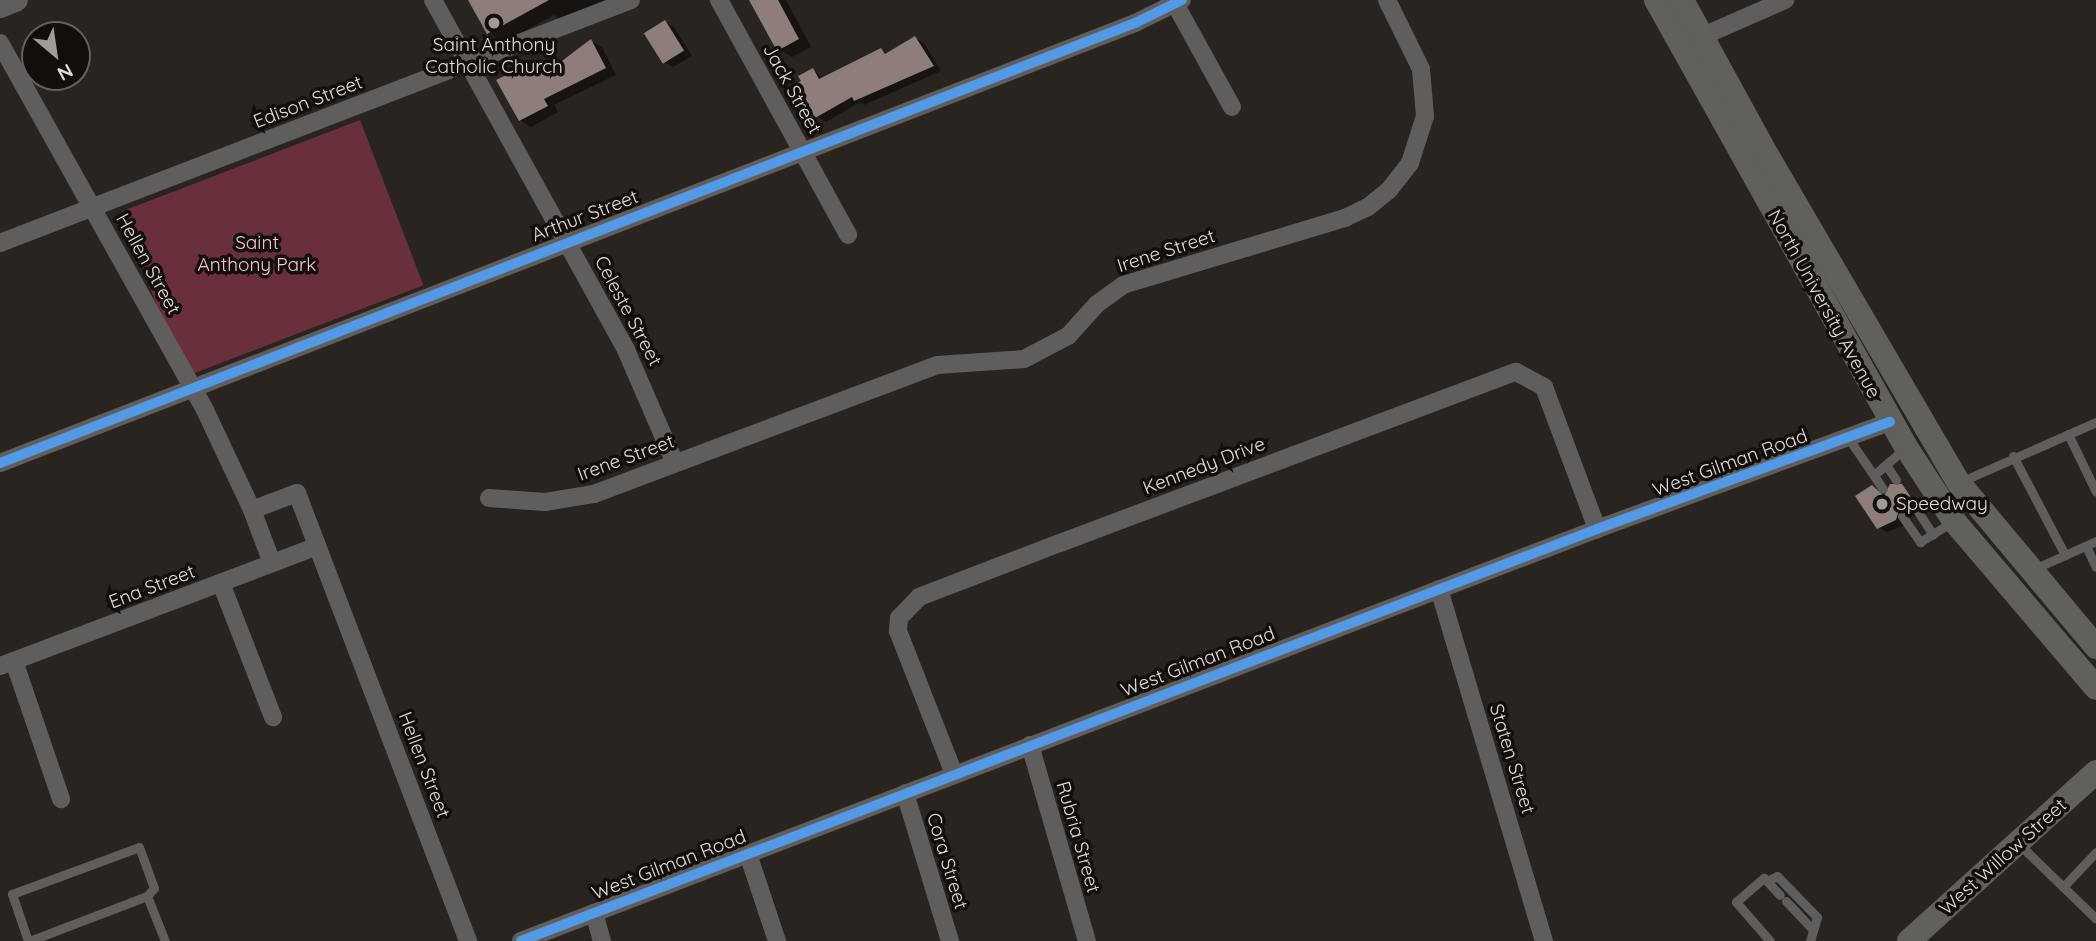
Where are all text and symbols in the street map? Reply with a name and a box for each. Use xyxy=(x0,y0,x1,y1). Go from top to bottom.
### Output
marker: Saint Anthony Catholic Church xyxy=(486,15,502,31)
north arrow xyxy=(21,21,91,91)
place label: Saint Anthony Catholic Church xyxy=(425,34,563,78)
street label: Jack Street xyxy=(758,40,826,138)
text: N xyxy=(53,59,77,86)
street label: Edison Street xyxy=(250,71,366,133)
street label: Arthur Street xyxy=(529,185,641,247)
street label: North University Avenue xyxy=(1763,206,1885,402)
street label: Hellen Street xyxy=(111,210,185,318)
street label: Irene Street xyxy=(1114,225,1218,277)
park label: Saint Anthony Park xyxy=(197,232,317,276)
street label: Celeste Street xyxy=(589,252,667,370)
street label: West Gilman Road xyxy=(1649,424,1811,502)
street label: Irene Street xyxy=(575,430,677,486)
street label: Kennedy Drive xyxy=(1140,432,1268,500)
place label: Speedway xyxy=(1896,493,1988,515)
marker: Speedway xyxy=(1874,496,1890,512)
street label: Ena Street xyxy=(106,560,198,614)
street label: West Gilman Road xyxy=(1118,622,1278,702)
street label: Staten Street xyxy=(1484,701,1540,817)
street label: Hellen Street xyxy=(393,709,455,821)
street label: Rubria Street xyxy=(1051,779,1105,895)
street label: West Willow Street xyxy=(1935,794,2071,920)
street label: Cora Street xyxy=(922,810,972,912)
street label: West Gilman Road xyxy=(589,825,749,905)

